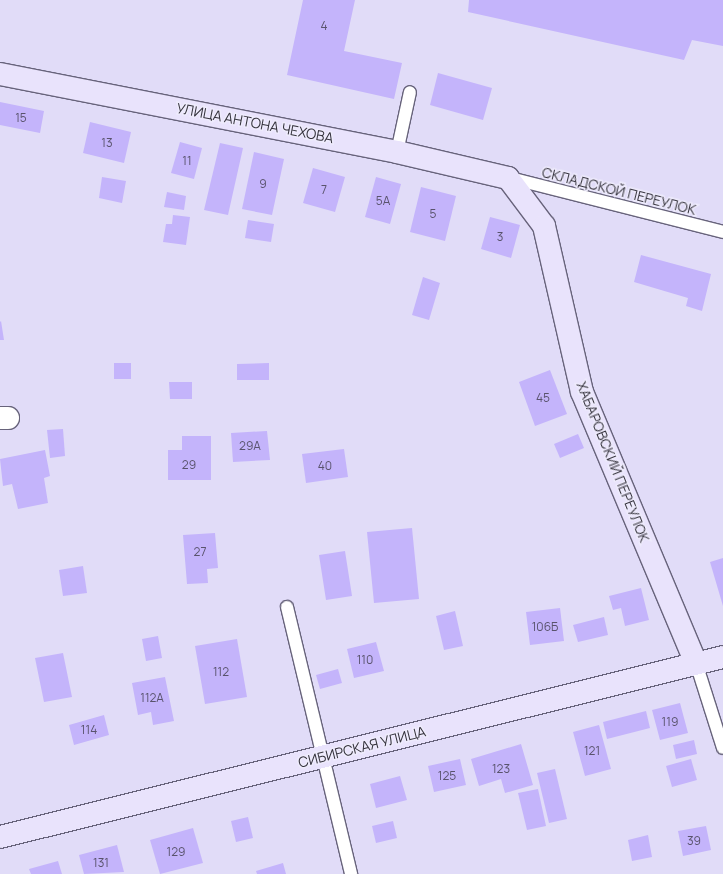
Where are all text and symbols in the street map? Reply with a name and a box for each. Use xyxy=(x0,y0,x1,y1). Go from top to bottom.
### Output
house number: 4 xyxy=(320,19,328,33)
street label: УЛИЦА АНТОНА ЧЕХОВА xyxy=(175,100,335,146)
house number: 15 xyxy=(15,111,27,125)
house number: 13 xyxy=(101,136,113,150)
house number: 11 xyxy=(182,154,192,168)
street label: СКЛАДСКОЙ ПЕРЕУЛОК xyxy=(540,164,698,218)
house number: 9 xyxy=(259,177,267,191)
house number: 7 xyxy=(321,183,327,197)
house number: 5А xyxy=(376,194,390,208)
house number: 5 xyxy=(430,207,436,221)
house number: 3 xyxy=(497,230,503,244)
street label: ХАБАРОВСКИЙ ПЕРЕУЛОК xyxy=(573,379,653,545)
house number: 45 xyxy=(536,391,550,405)
house number: 29А xyxy=(239,439,261,453)
house number: 29 xyxy=(182,458,196,472)
house number: 40 xyxy=(318,459,332,473)
house number: 27 xyxy=(194,545,206,559)
house number: 106Б xyxy=(532,620,558,634)
house number: 110 xyxy=(357,653,373,667)
house number: 112 xyxy=(213,665,229,679)
house number: 112А xyxy=(140,691,164,705)
house number: 119 xyxy=(662,715,678,729)
house number: 114 xyxy=(81,723,97,737)
street label: СИБИРСКАЯ УЛИЦА xyxy=(296,723,428,771)
house number: 121 xyxy=(584,744,600,758)
house number: 123 xyxy=(492,762,510,776)
house number: 125 xyxy=(438,769,456,783)
house number: 39 xyxy=(687,834,701,848)
house number: 129 xyxy=(167,845,185,859)
house number: 131 xyxy=(93,856,109,870)

